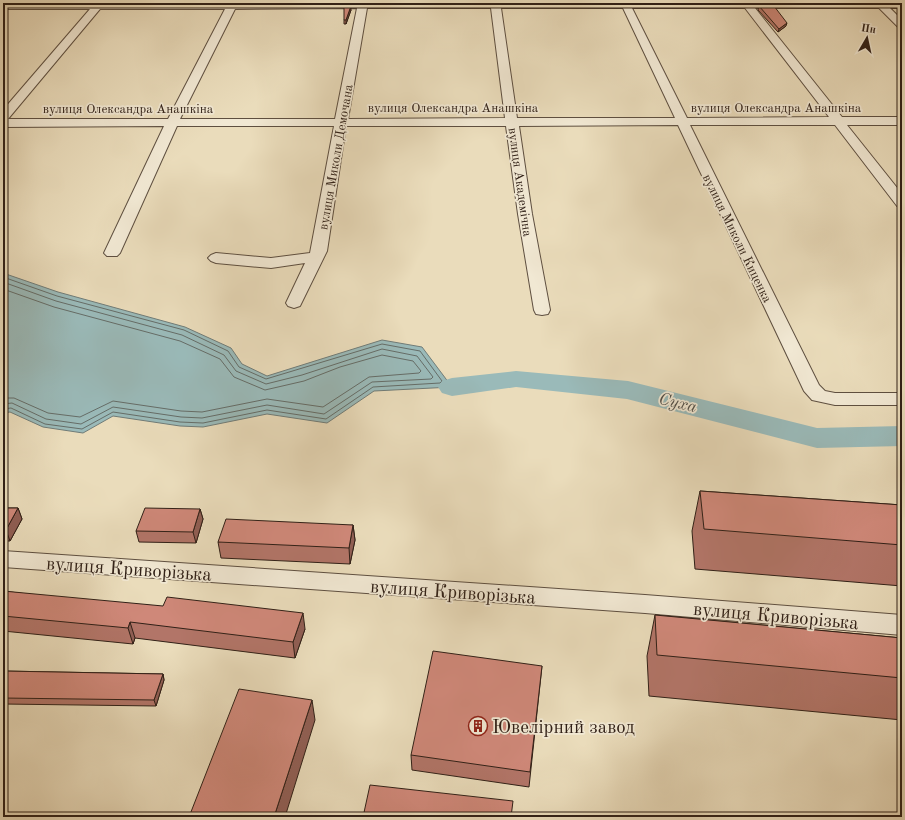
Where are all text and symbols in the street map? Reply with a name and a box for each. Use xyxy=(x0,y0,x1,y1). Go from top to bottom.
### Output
north arrow xyxy=(847,18,887,58)
text: Пн xyxy=(860,23,877,36)
street label: вулиця Миколи Демочана xyxy=(317,83,356,231)
street label: вулиця Олександра Анашкіна xyxy=(368,102,539,115)
street label: вулиця Олександра Анашкіна xyxy=(691,102,862,115)
street label: вулиця Олександра Анашкіна xyxy=(43,103,214,116)
street label: вулиця Академічна xyxy=(505,127,534,238)
street label: вулиця Миколи Киценка xyxy=(700,172,774,305)
water label: Суха xyxy=(657,391,699,416)
street label: вулиця Криворізька xyxy=(45,555,213,586)
street label: вулиця Криворізька xyxy=(369,578,537,609)
street label: вулиця Криворізька xyxy=(692,601,860,634)
building icon: Ювелірний завод xyxy=(467,715,489,737)
place label: Ювелірний завод xyxy=(492,719,635,738)

